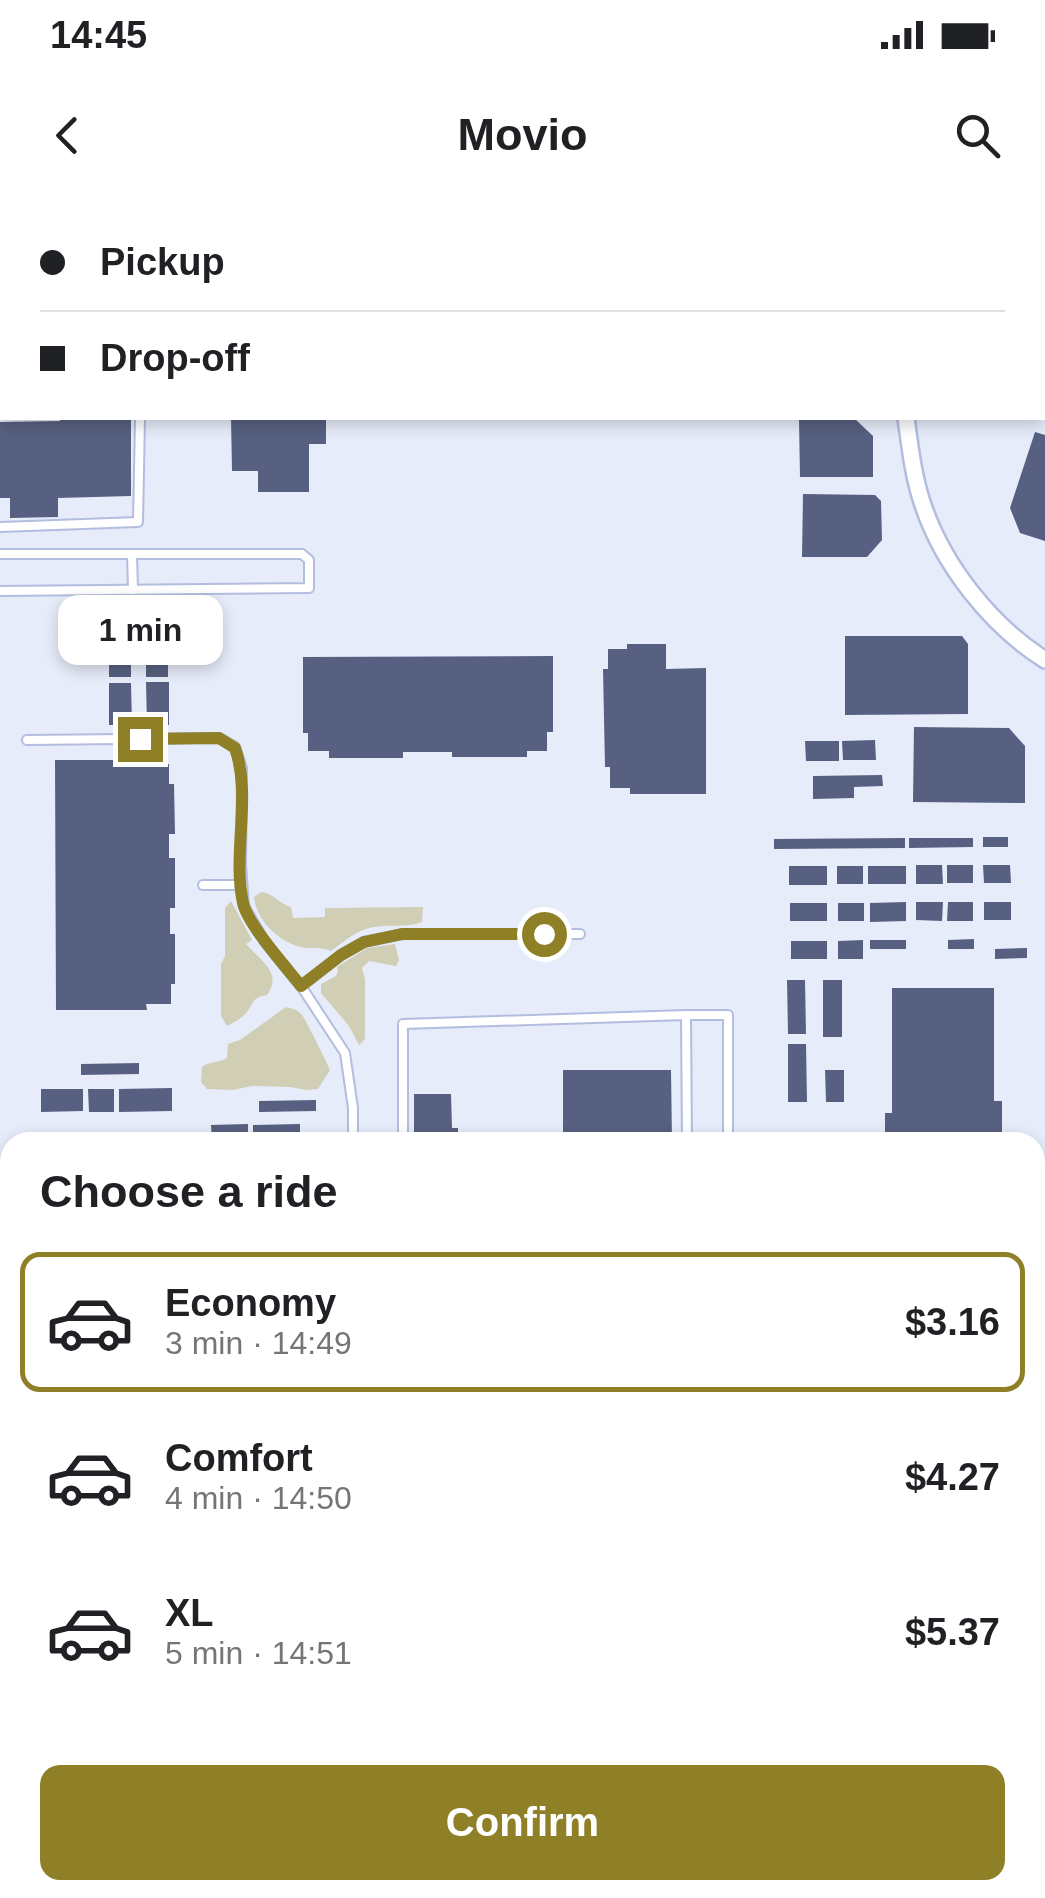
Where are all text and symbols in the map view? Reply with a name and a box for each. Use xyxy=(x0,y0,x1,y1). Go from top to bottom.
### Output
text: 14:45 xyxy=(50,14,147,56)
icon: back xyxy=(40,108,95,163)
icon: search xyxy=(950,108,1005,163)
text: Movio xyxy=(458,109,588,160)
text: Pickup xyxy=(100,241,225,283)
text: Drop-off xyxy=(100,337,250,379)
callout: 1 min xyxy=(58,594,222,664)
text: 1 min xyxy=(99,612,182,648)
route end xyxy=(118,717,163,762)
route start xyxy=(522,912,567,957)
text: Choose a ride xyxy=(40,1166,338,1217)
icon: car xyxy=(45,1277,135,1367)
text: Economy xyxy=(165,1282,336,1324)
text: $3.16 xyxy=(905,1301,1000,1343)
text: 3 min · 14:49 xyxy=(165,1325,352,1361)
icon: car xyxy=(45,1432,135,1522)
text: Comfort xyxy=(165,1437,313,1479)
text: $4.27 xyxy=(905,1456,1000,1498)
text: 4 min · 14:50 xyxy=(165,1480,352,1516)
icon: car xyxy=(45,1587,135,1677)
text: XL xyxy=(165,1592,214,1634)
text: $5.37 xyxy=(905,1611,1000,1653)
text: 5 min · 14:51 xyxy=(165,1635,352,1671)
button: Confirm xyxy=(40,1765,1005,1880)

